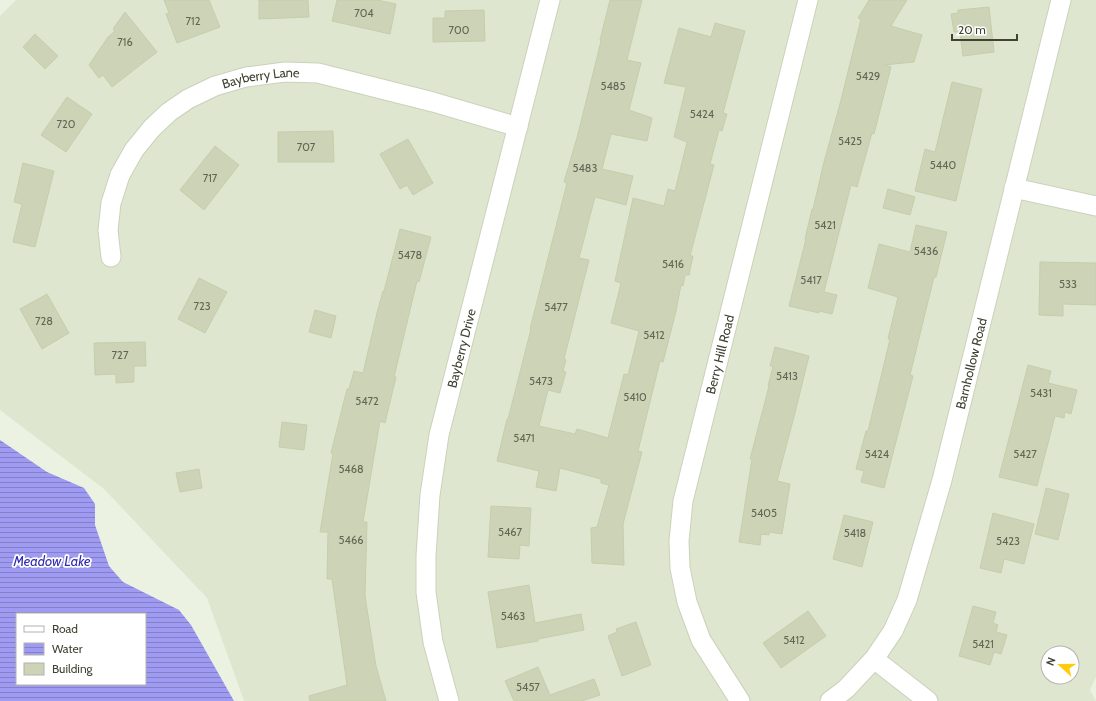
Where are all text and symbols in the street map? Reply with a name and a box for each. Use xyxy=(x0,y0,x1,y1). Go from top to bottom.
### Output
house number: 704 xyxy=(354,6,374,20)
house number: 712 xyxy=(186,14,201,28)
scale bar xyxy=(952,16,1017,42)
text: 20 m xyxy=(958,22,986,37)
house number: 700 xyxy=(449,23,470,37)
house number: 716 xyxy=(117,35,133,49)
street label: Bayberry Lane xyxy=(220,64,300,92)
house number: 5429 xyxy=(856,69,880,83)
house number: 5485 xyxy=(601,79,626,93)
house number: 5424 xyxy=(690,107,715,121)
house number: 720 xyxy=(57,117,76,131)
house number: 5425 xyxy=(838,134,862,148)
house number: 707 xyxy=(297,140,316,154)
house number: 5440 xyxy=(930,158,956,172)
house number: 5483 xyxy=(573,161,598,175)
house number: 717 xyxy=(203,171,218,185)
house number: 5421 xyxy=(814,218,836,232)
house number: 5436 xyxy=(914,244,938,258)
house number: 5478 xyxy=(398,248,422,262)
house number: 5416 xyxy=(662,257,684,271)
house number: 5417 xyxy=(800,273,822,287)
house number: 533 xyxy=(1059,277,1077,291)
house number: 723 xyxy=(193,299,211,313)
house number: 5477 xyxy=(544,300,568,314)
street label: Bayberry Drive xyxy=(443,307,479,389)
street label: Berry Hill Road xyxy=(702,313,737,396)
house number: 728 xyxy=(35,314,53,328)
street label: Barnhollow Road xyxy=(952,316,990,411)
house number: 5412 xyxy=(643,328,665,342)
house number: 727 xyxy=(112,348,129,362)
house number: 5413 xyxy=(776,369,798,383)
house number: 5473 xyxy=(529,374,553,388)
house number: 5431 xyxy=(1030,386,1052,400)
house number: 5410 xyxy=(623,390,647,404)
house number: 5472 xyxy=(355,394,379,408)
house number: 5471 xyxy=(513,431,535,445)
house number: 5424 xyxy=(865,447,890,461)
house number: 5427 xyxy=(1013,447,1037,461)
house number: 5468 xyxy=(338,462,364,476)
house number: 5405 xyxy=(751,506,777,520)
house number: 5467 xyxy=(498,525,522,539)
house number: 5418 xyxy=(844,526,866,540)
house number: 5466 xyxy=(339,533,363,547)
house number: 5423 xyxy=(996,534,1020,548)
water label: Meadow Lake xyxy=(12,552,91,570)
house number: 5463 xyxy=(501,609,525,623)
legend xyxy=(16,613,146,685)
text: Road xyxy=(52,621,78,636)
house number: 5412 xyxy=(783,633,805,647)
house number: 5421 xyxy=(972,637,994,651)
text: Water xyxy=(52,641,83,656)
north arrow xyxy=(1040,645,1080,685)
text: N xyxy=(1043,655,1059,668)
text: Building xyxy=(52,661,94,676)
house number: 5457 xyxy=(516,680,540,694)

